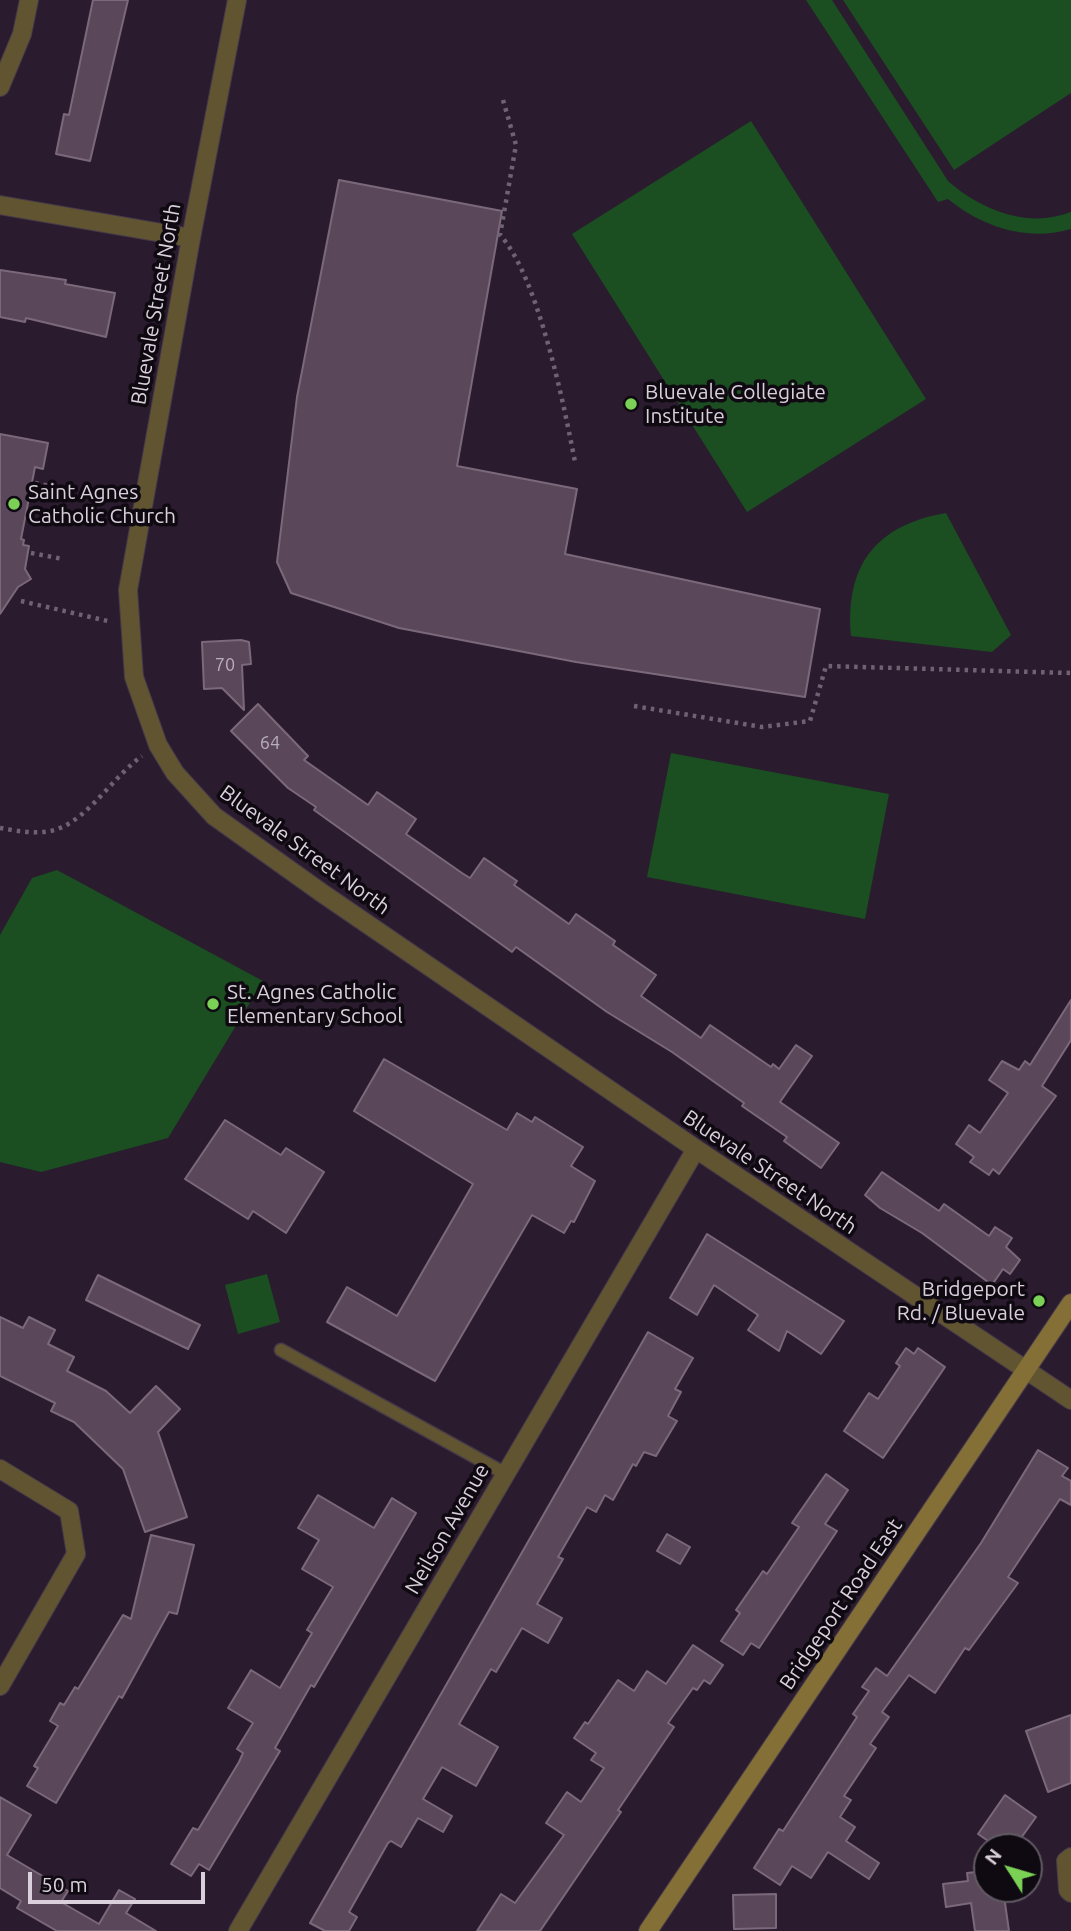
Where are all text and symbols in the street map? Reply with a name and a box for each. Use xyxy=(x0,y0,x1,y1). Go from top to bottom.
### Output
street label: Bluevale Street North xyxy=(126,201,186,407)
place label: Bluevale Collegiate Institute xyxy=(645,379,826,429)
marker: Bluevale Collegiate Institute xyxy=(623,396,639,412)
place label: Saint Agnes Catholic Church xyxy=(28,479,176,529)
marker: Saint Agnes Catholic Church xyxy=(6,496,22,512)
house number: 70 xyxy=(215,654,235,676)
house number: 64 xyxy=(260,732,280,754)
street label: Bluevale Street North xyxy=(215,780,395,920)
place label: St. Agnes Catholic Elementary School xyxy=(227,979,403,1029)
marker: St. Agnes Catholic Elementary School xyxy=(205,996,221,1012)
street label: Bluevale Street North xyxy=(678,1104,862,1240)
place label: Bridgeport Rd. / Bluevale xyxy=(897,1276,1025,1326)
marker: Bridgeport Rd. / Bluevale xyxy=(1031,1293,1047,1309)
street label: Neilson Avenue xyxy=(400,1459,494,1599)
street label: Bridgeport Road East xyxy=(774,1514,908,1694)
north arrow xyxy=(973,1833,1043,1903)
text: N xyxy=(980,1844,1006,1869)
scale bar xyxy=(32,1857,208,1901)
text: 50 m xyxy=(41,1872,88,1896)

